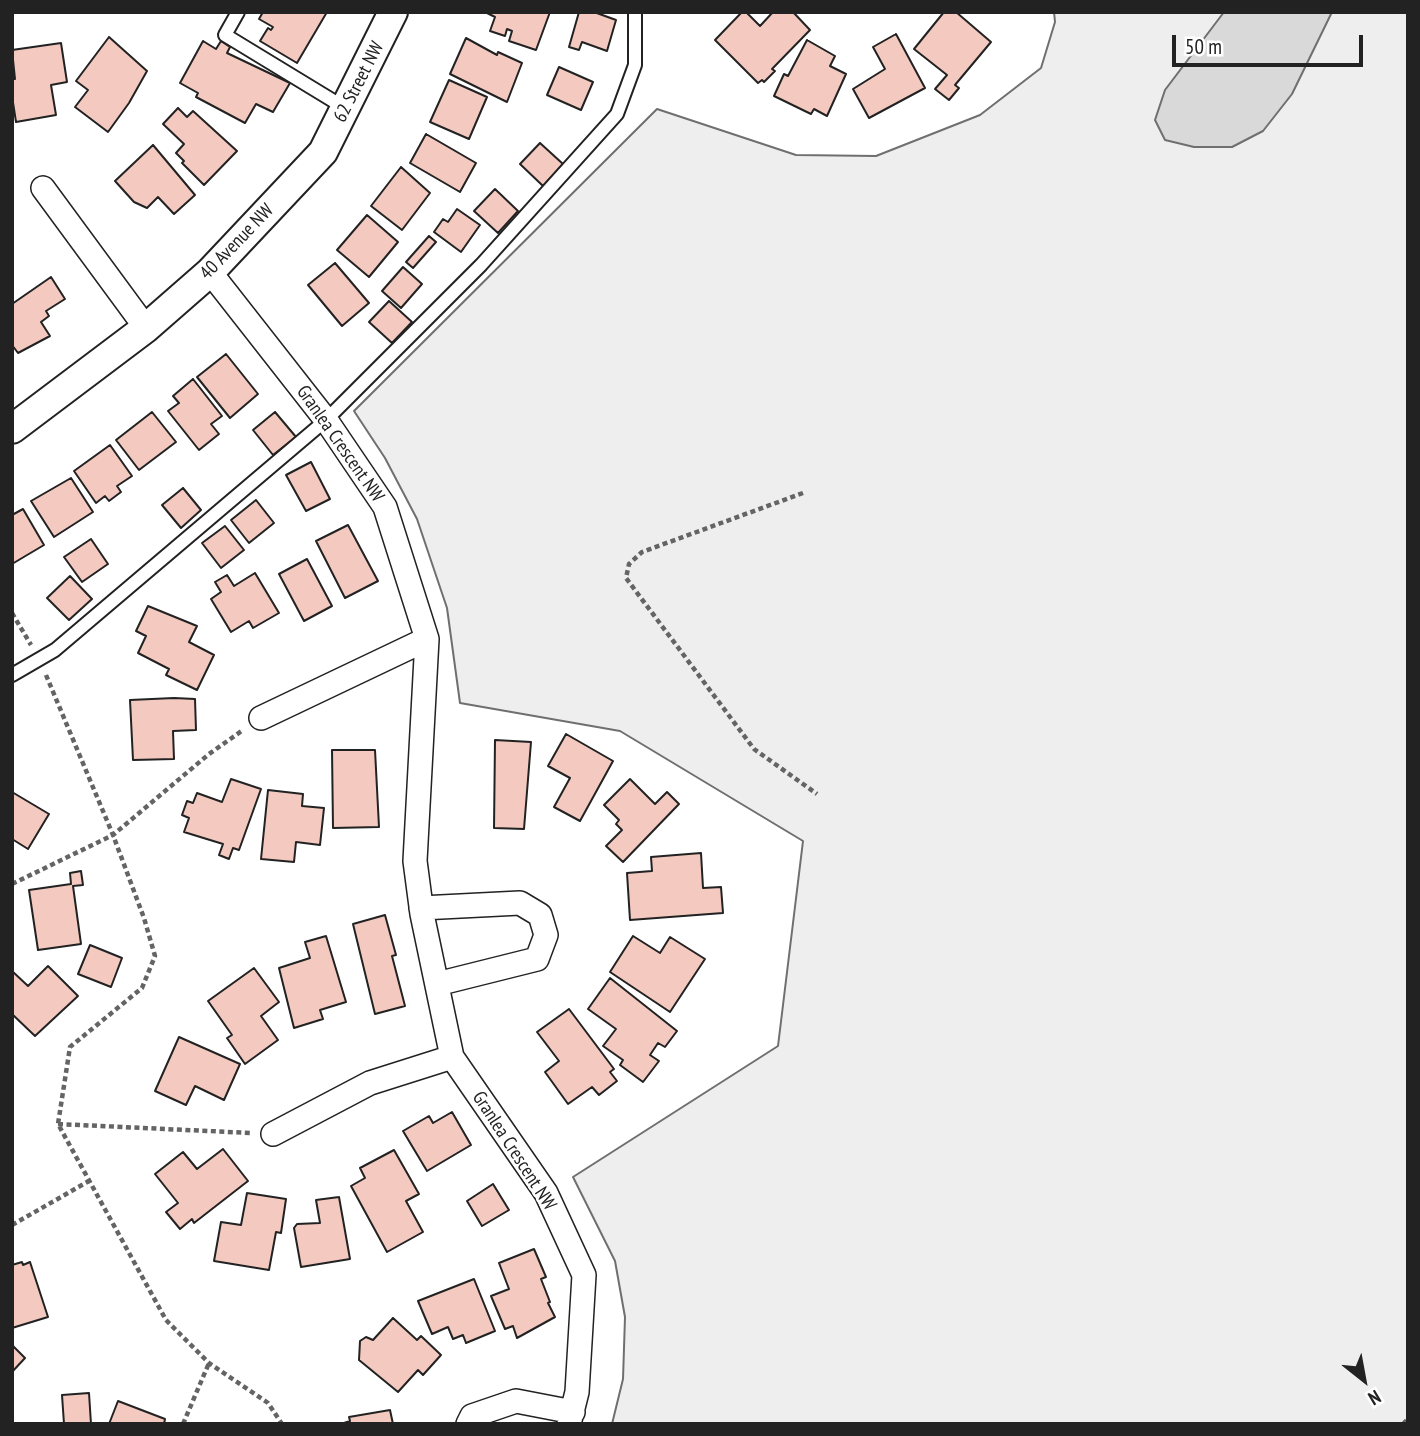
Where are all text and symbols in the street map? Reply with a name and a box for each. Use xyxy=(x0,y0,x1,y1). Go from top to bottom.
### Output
scale bar xyxy=(1175,21,1366,65)
text: 50 m xyxy=(1185,33,1222,60)
street label: 62 Street NW xyxy=(329,38,389,126)
street label: 40 Avenue NW xyxy=(195,199,279,285)
street label: Granlea Crescent NW xyxy=(291,381,389,507)
street label: Granlea Crescent NW xyxy=(467,1087,561,1215)
north arrow xyxy=(1329,1345,1399,1415)
text: N xyxy=(1364,1385,1385,1411)

